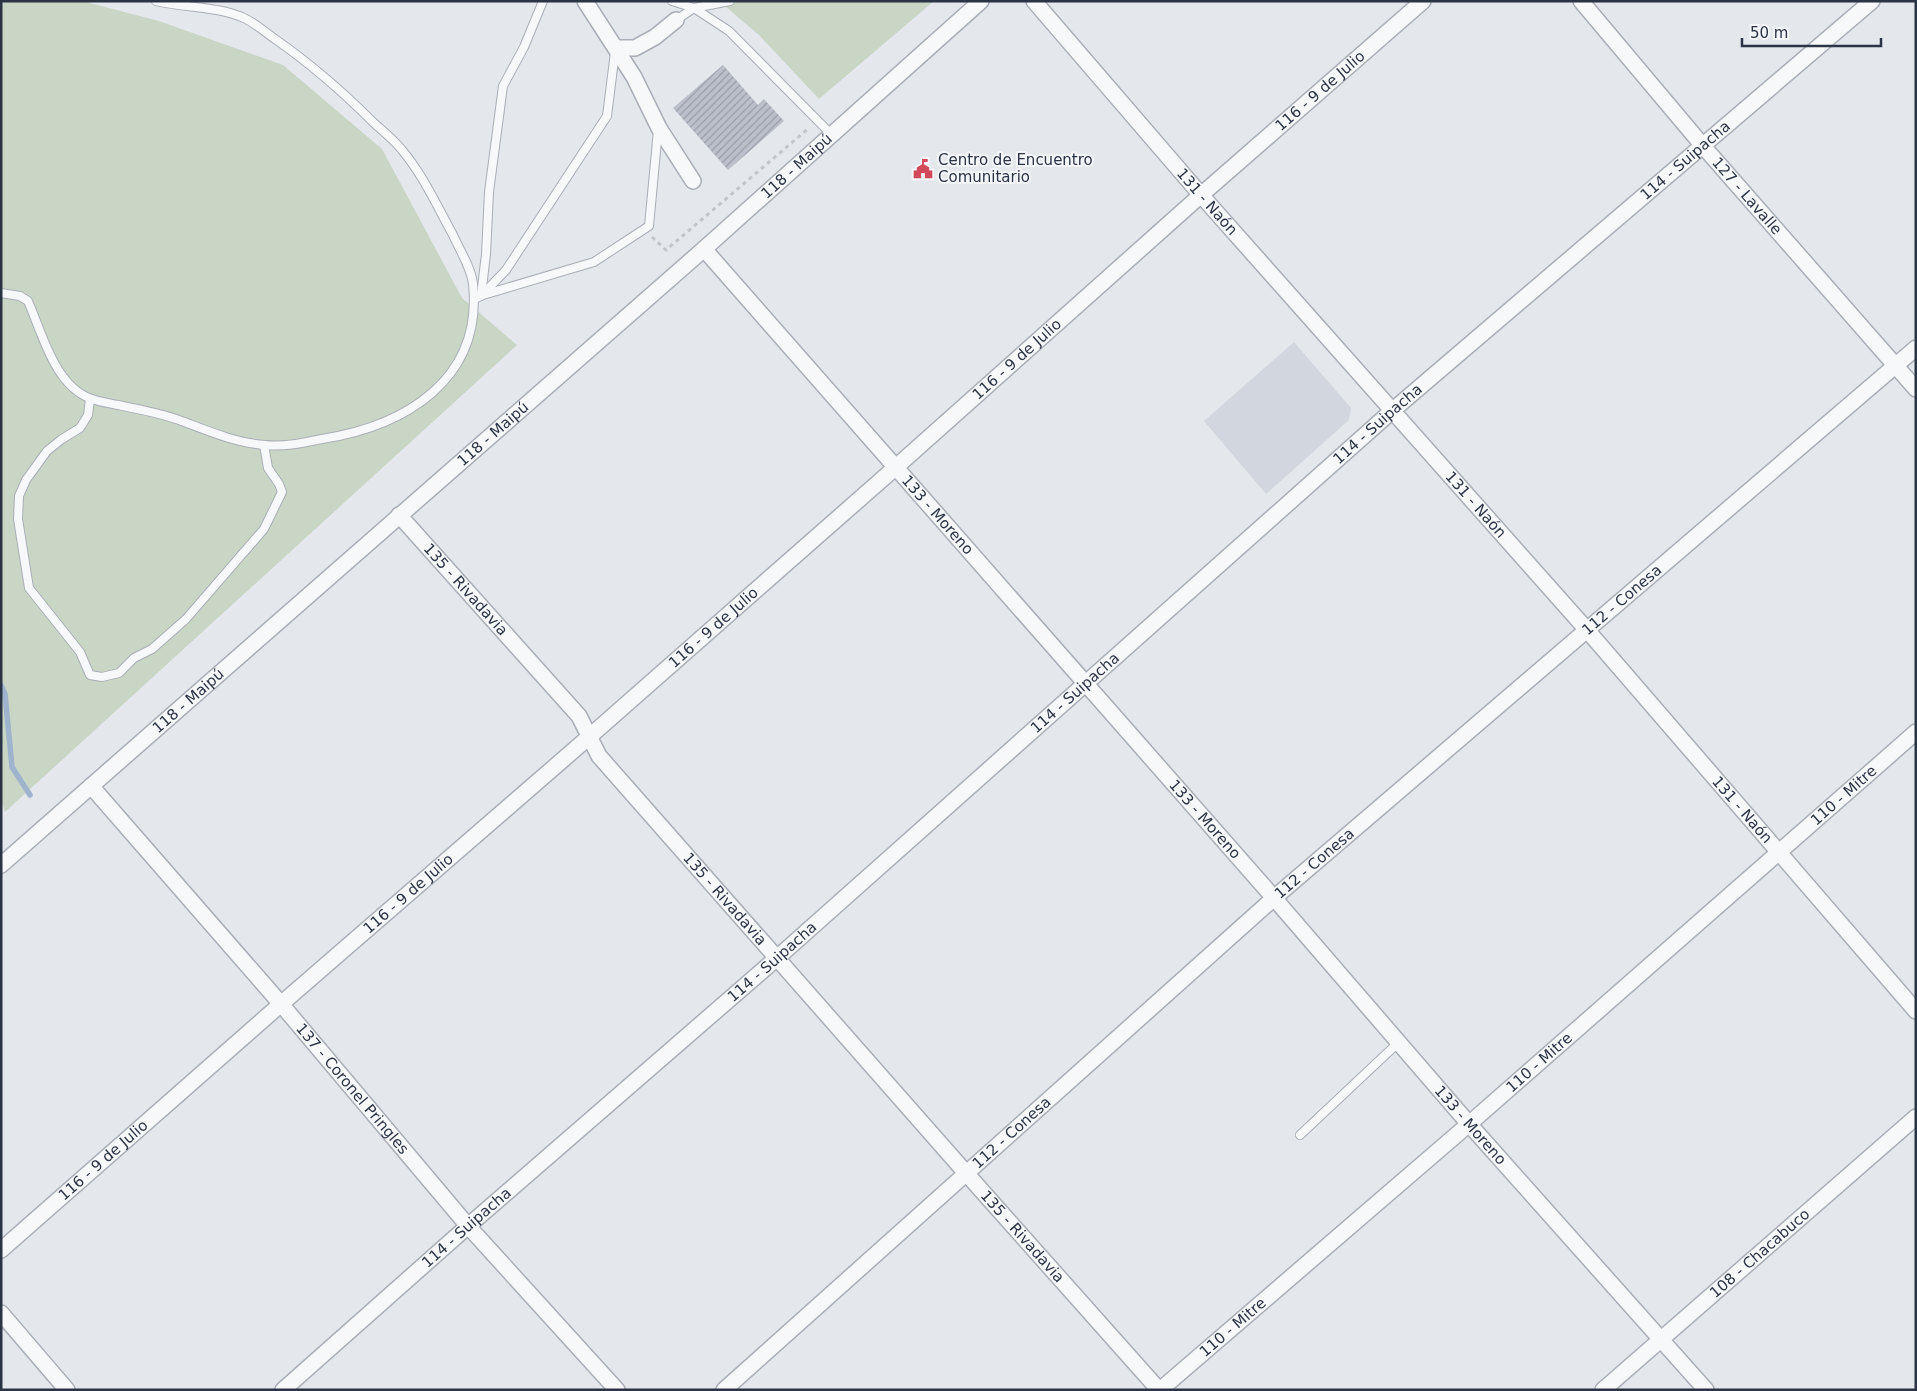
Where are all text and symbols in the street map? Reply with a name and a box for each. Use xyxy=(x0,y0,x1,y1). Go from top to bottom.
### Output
scale bar xyxy=(1742,15,1881,47)
text: 50 m xyxy=(1750,24,1788,42)
street label: 116 - 9 de Julio xyxy=(1272,47,1369,135)
street label: 114 - Suipacha xyxy=(1637,117,1734,204)
street label: 118 - Maipú xyxy=(757,130,836,202)
place label: Centro de Encuentro Comunitario xyxy=(938,151,1093,186)
street label: 127 - Lavalle xyxy=(1708,154,1786,238)
public building icon: Centro de Encuentro Comunitario xyxy=(912,158,934,180)
street label: 131 - Naón xyxy=(1173,165,1241,239)
street label: 116 - 9 de Julio xyxy=(969,315,1065,404)
street label: 114 - Suipacha xyxy=(1329,380,1426,468)
street label: 118 - Maipú xyxy=(453,398,532,470)
street label: 131 - Naón xyxy=(1442,468,1510,542)
street label: 133 - Moreno xyxy=(898,472,977,558)
street label: 135 - Rivadavia xyxy=(420,540,512,639)
street label: 112 - Conesa xyxy=(1578,561,1665,639)
street label: 116 - 9 de Julio xyxy=(665,584,762,672)
street label: 114 - Suipacha xyxy=(1027,649,1123,737)
street label: 118 - Maipú xyxy=(149,665,228,737)
street label: 110 - Mitre xyxy=(1807,762,1880,829)
street label: 131 - Naón xyxy=(1708,773,1776,847)
street label: 133 - Moreno xyxy=(1165,776,1244,863)
street label: 112 - Conesa xyxy=(1271,824,1358,903)
street label: 135 - Rivadavia xyxy=(679,849,770,949)
street label: 116 - 9 de Julio xyxy=(360,850,457,938)
street label: 114 - Suipacha xyxy=(724,918,820,1006)
street label: 137 - Coronel Pringles xyxy=(292,1020,413,1158)
street label: 110 - Mitre xyxy=(1502,1029,1576,1096)
street label: 133 - Moreno xyxy=(1431,1082,1510,1168)
street label: 112 - Conesa xyxy=(969,1093,1055,1172)
street label: 116 - 9 de Julio xyxy=(55,1116,152,1204)
street label: 114 - Suipacha xyxy=(418,1184,515,1272)
street label: 135 - Rivadavia xyxy=(977,1187,1068,1286)
street label: 108 - Chacabuco xyxy=(1706,1205,1813,1302)
street label: 110 - Mitre xyxy=(1196,1294,1270,1361)

